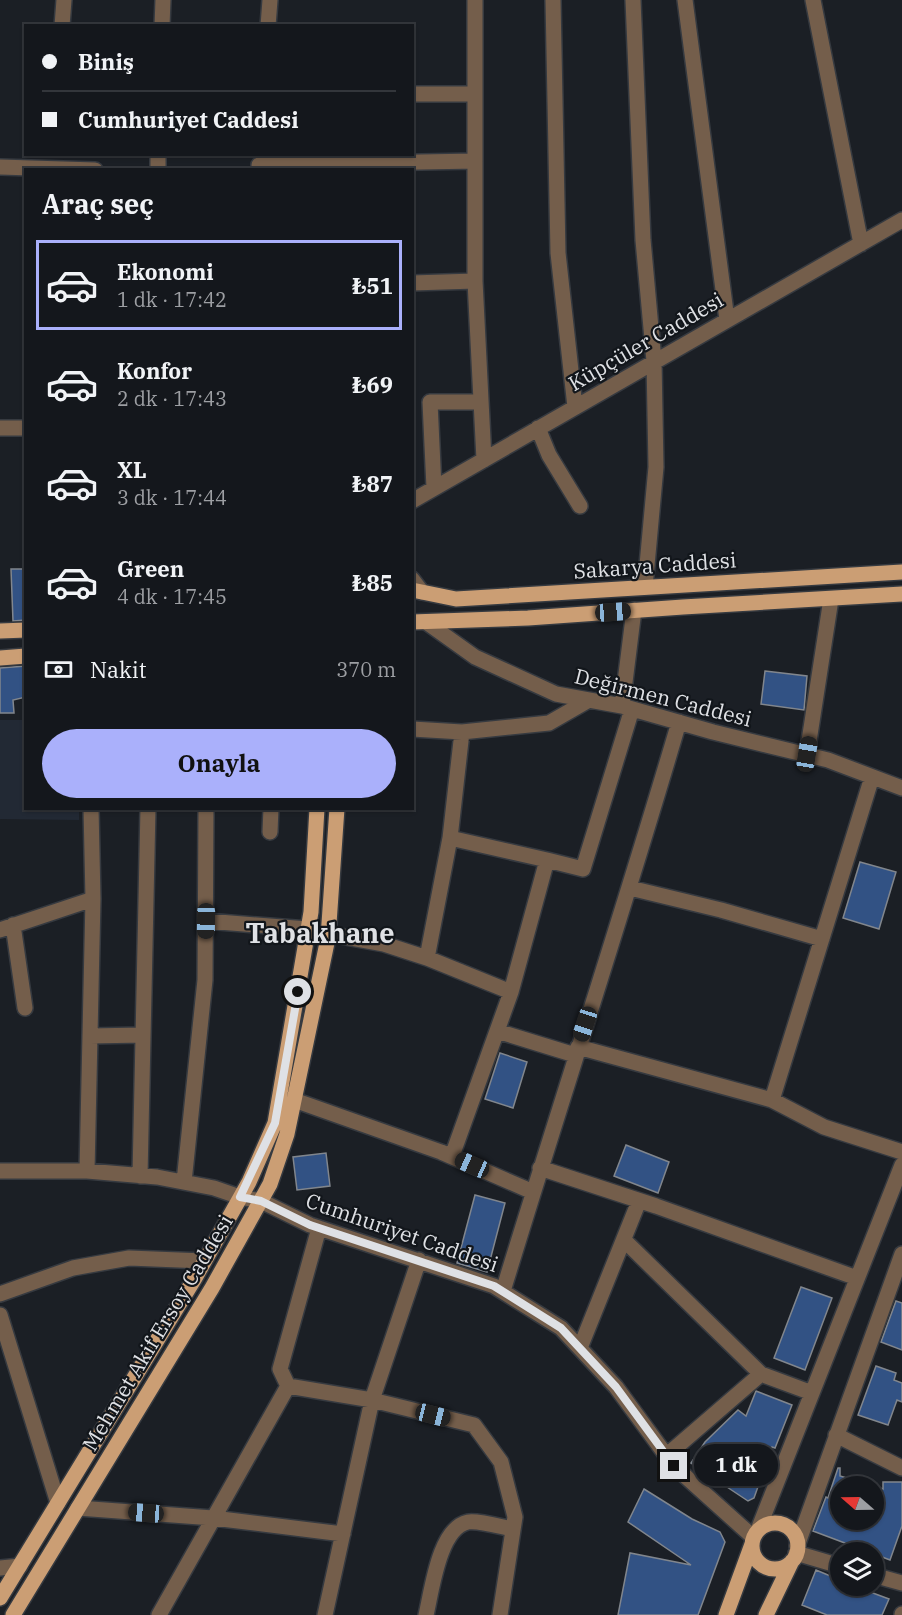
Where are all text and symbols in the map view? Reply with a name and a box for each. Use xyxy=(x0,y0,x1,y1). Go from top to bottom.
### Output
text: Biniş xyxy=(78,47,134,76)
text: Cumhuriyet Caddesi xyxy=(78,105,299,134)
text: Araç seç xyxy=(42,186,154,221)
text: Ekonomi xyxy=(117,257,214,286)
icon: car xyxy=(45,258,99,312)
text: ₺51 xyxy=(352,271,393,300)
street label: Küpçüler Caddesi xyxy=(563,285,728,397)
text: 1 dk · 17:42 xyxy=(117,286,227,313)
text: Konfor xyxy=(117,356,192,385)
icon: car xyxy=(45,357,99,411)
text: ₺69 xyxy=(352,370,393,399)
text: 2 dk · 17:43 xyxy=(117,385,227,412)
text: XL xyxy=(117,455,147,484)
icon: car xyxy=(45,456,99,510)
text: ₺87 xyxy=(352,469,393,498)
text: 3 dk · 17:44 xyxy=(117,484,227,511)
street label: Sakarya Caddesi xyxy=(573,545,737,585)
text: Green xyxy=(117,554,184,583)
icon: car xyxy=(45,555,99,609)
text: ₺85 xyxy=(352,568,393,597)
text: 4 dk · 17:45 xyxy=(117,583,227,610)
car xyxy=(594,602,632,622)
icon: cash xyxy=(42,653,75,686)
text: Nakit xyxy=(90,655,147,684)
text: 370 m xyxy=(336,656,396,683)
street label: Değirmen Caddesi xyxy=(572,661,755,733)
button: Onayla xyxy=(42,729,396,798)
car xyxy=(795,735,819,773)
car xyxy=(197,903,215,939)
district label: Tabakhane xyxy=(245,915,395,950)
route start xyxy=(284,978,311,1005)
car xyxy=(571,1004,599,1044)
car xyxy=(452,1149,492,1181)
street label: Cumhuriyet Caddesi xyxy=(302,1186,502,1278)
street label: Mehmet Akif Ersoy Caddesi xyxy=(75,1209,239,1456)
car xyxy=(413,1402,453,1428)
callout: 1 dk xyxy=(695,1445,779,1487)
text: 1 dk xyxy=(715,1451,757,1478)
route end xyxy=(660,1452,687,1479)
north arrow xyxy=(830,1476,884,1530)
map controls xyxy=(830,1476,884,1596)
car xyxy=(127,1503,165,1523)
button: layers xyxy=(830,1542,884,1596)

